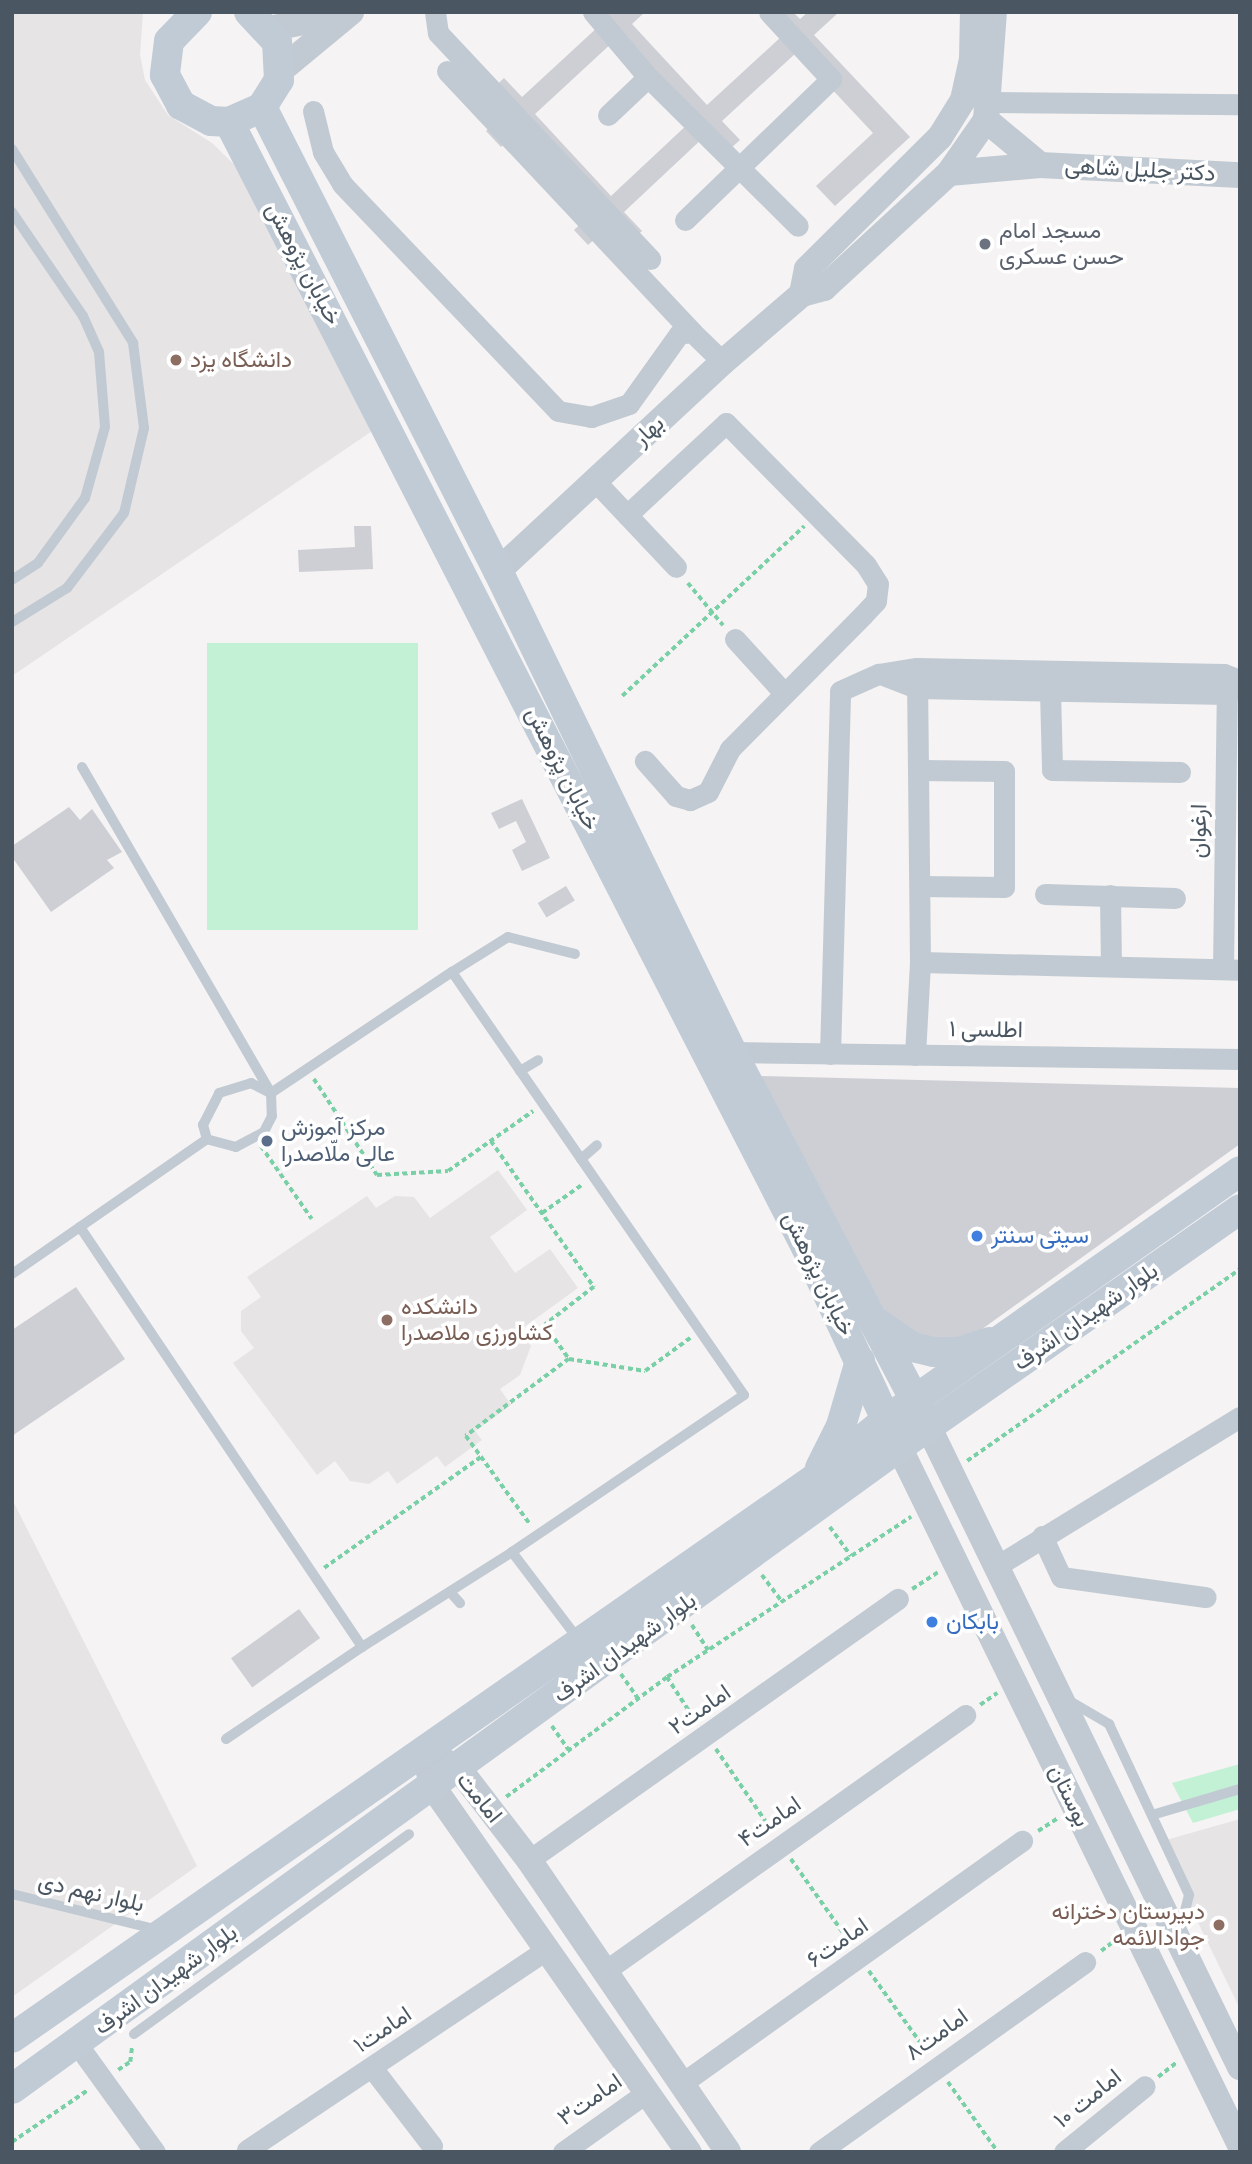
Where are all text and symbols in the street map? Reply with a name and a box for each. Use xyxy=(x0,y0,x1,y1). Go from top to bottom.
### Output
street label: دکتر جلیل شاهی xyxy=(1064,152,1216,188)
street label: خیابان پژوهش xyxy=(259,198,347,330)
place label: مسجد امام حسن عسکری xyxy=(999,217,1124,271)
marker: مسجد امام حسن عسکری xyxy=(977,236,993,252)
place label: دانشگاه یزد xyxy=(190,346,292,374)
marker: دانشگاه یزد xyxy=(168,352,184,368)
street label: بهار xyxy=(628,410,670,452)
street label: خیابان پژوهش xyxy=(519,703,605,835)
street label: ارغوان xyxy=(1185,803,1213,859)
street label: اطلسی ۱ xyxy=(949,1016,1023,1044)
place label: مرکز آموزش عالی ملّاصدرا xyxy=(281,1114,395,1168)
marker: مرکز آموزش عالی ملّاصدرا xyxy=(259,1133,275,1149)
street label: خیابان پژوهش xyxy=(776,1207,860,1341)
place label: سیتی سنتر xyxy=(991,1222,1089,1250)
marker: سیتی سنتر xyxy=(969,1228,985,1244)
street label: بلوار شهیدان اشرف xyxy=(1009,1257,1163,1377)
place label: دانشکده کشاورزی ملاصدرا xyxy=(401,1293,553,1347)
marker: دانشکده کشاورزی ملاصدرا xyxy=(379,1312,395,1328)
street label: بلوار شهیدان اشرف xyxy=(548,1587,702,1709)
place label: بابکان xyxy=(946,1608,999,1636)
marker: بابکان xyxy=(924,1614,940,1630)
street label: امامت۲ xyxy=(664,1679,736,1741)
street label: بوستان xyxy=(1042,1760,1096,1832)
street label: امامت xyxy=(450,1767,508,1829)
street label: امامت۴ xyxy=(733,1791,807,1853)
street label: بلوار نهم دی xyxy=(35,1867,147,1919)
place label: دبیرستان دخترانه جوادالائمه xyxy=(1051,1898,1205,1952)
street label: امامت۶ xyxy=(802,1912,874,1974)
marker: دبیرستان دخترانه جوادالائمه xyxy=(1211,1917,1227,1933)
street label: بلوار شهیدان اشرف xyxy=(89,1919,243,2041)
street label: امامت۱ xyxy=(349,2001,417,2059)
street label: امامت۸ xyxy=(900,2003,974,2067)
street label: امامت ۱۰ xyxy=(1049,2063,1127,2135)
street label: امامت۳ xyxy=(552,2068,628,2132)

